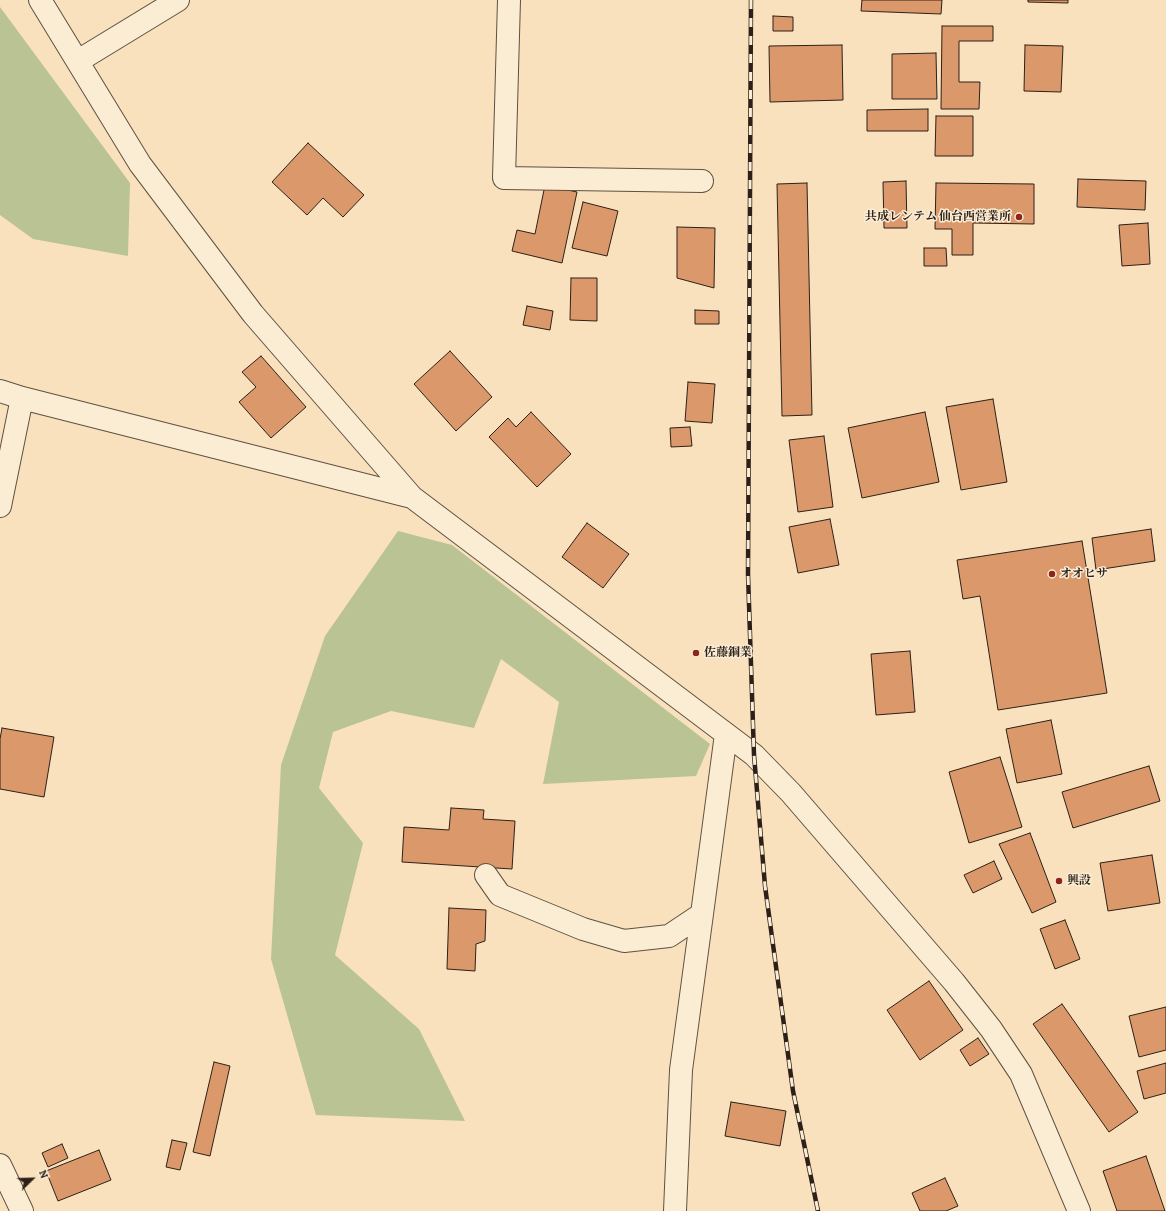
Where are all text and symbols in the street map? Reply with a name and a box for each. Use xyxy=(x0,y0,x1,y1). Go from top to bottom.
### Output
place label: 共成レンテム 仙台西営業所 xyxy=(865,210,1011,224)
marker: 共成レンテム 仙台西営業所 xyxy=(1014,212,1024,222)
place label: オオヒサ xyxy=(1060,567,1108,581)
marker: オオヒサ xyxy=(1047,569,1057,579)
place label: 佐藤鋼業 xyxy=(704,646,752,660)
marker: 佐藤鋼業 xyxy=(691,648,701,658)
place label: 興設 xyxy=(1067,874,1091,888)
marker: 興設 xyxy=(1054,876,1064,886)
north arrow xyxy=(12,1159,52,1199)
text: N xyxy=(35,1167,52,1181)

